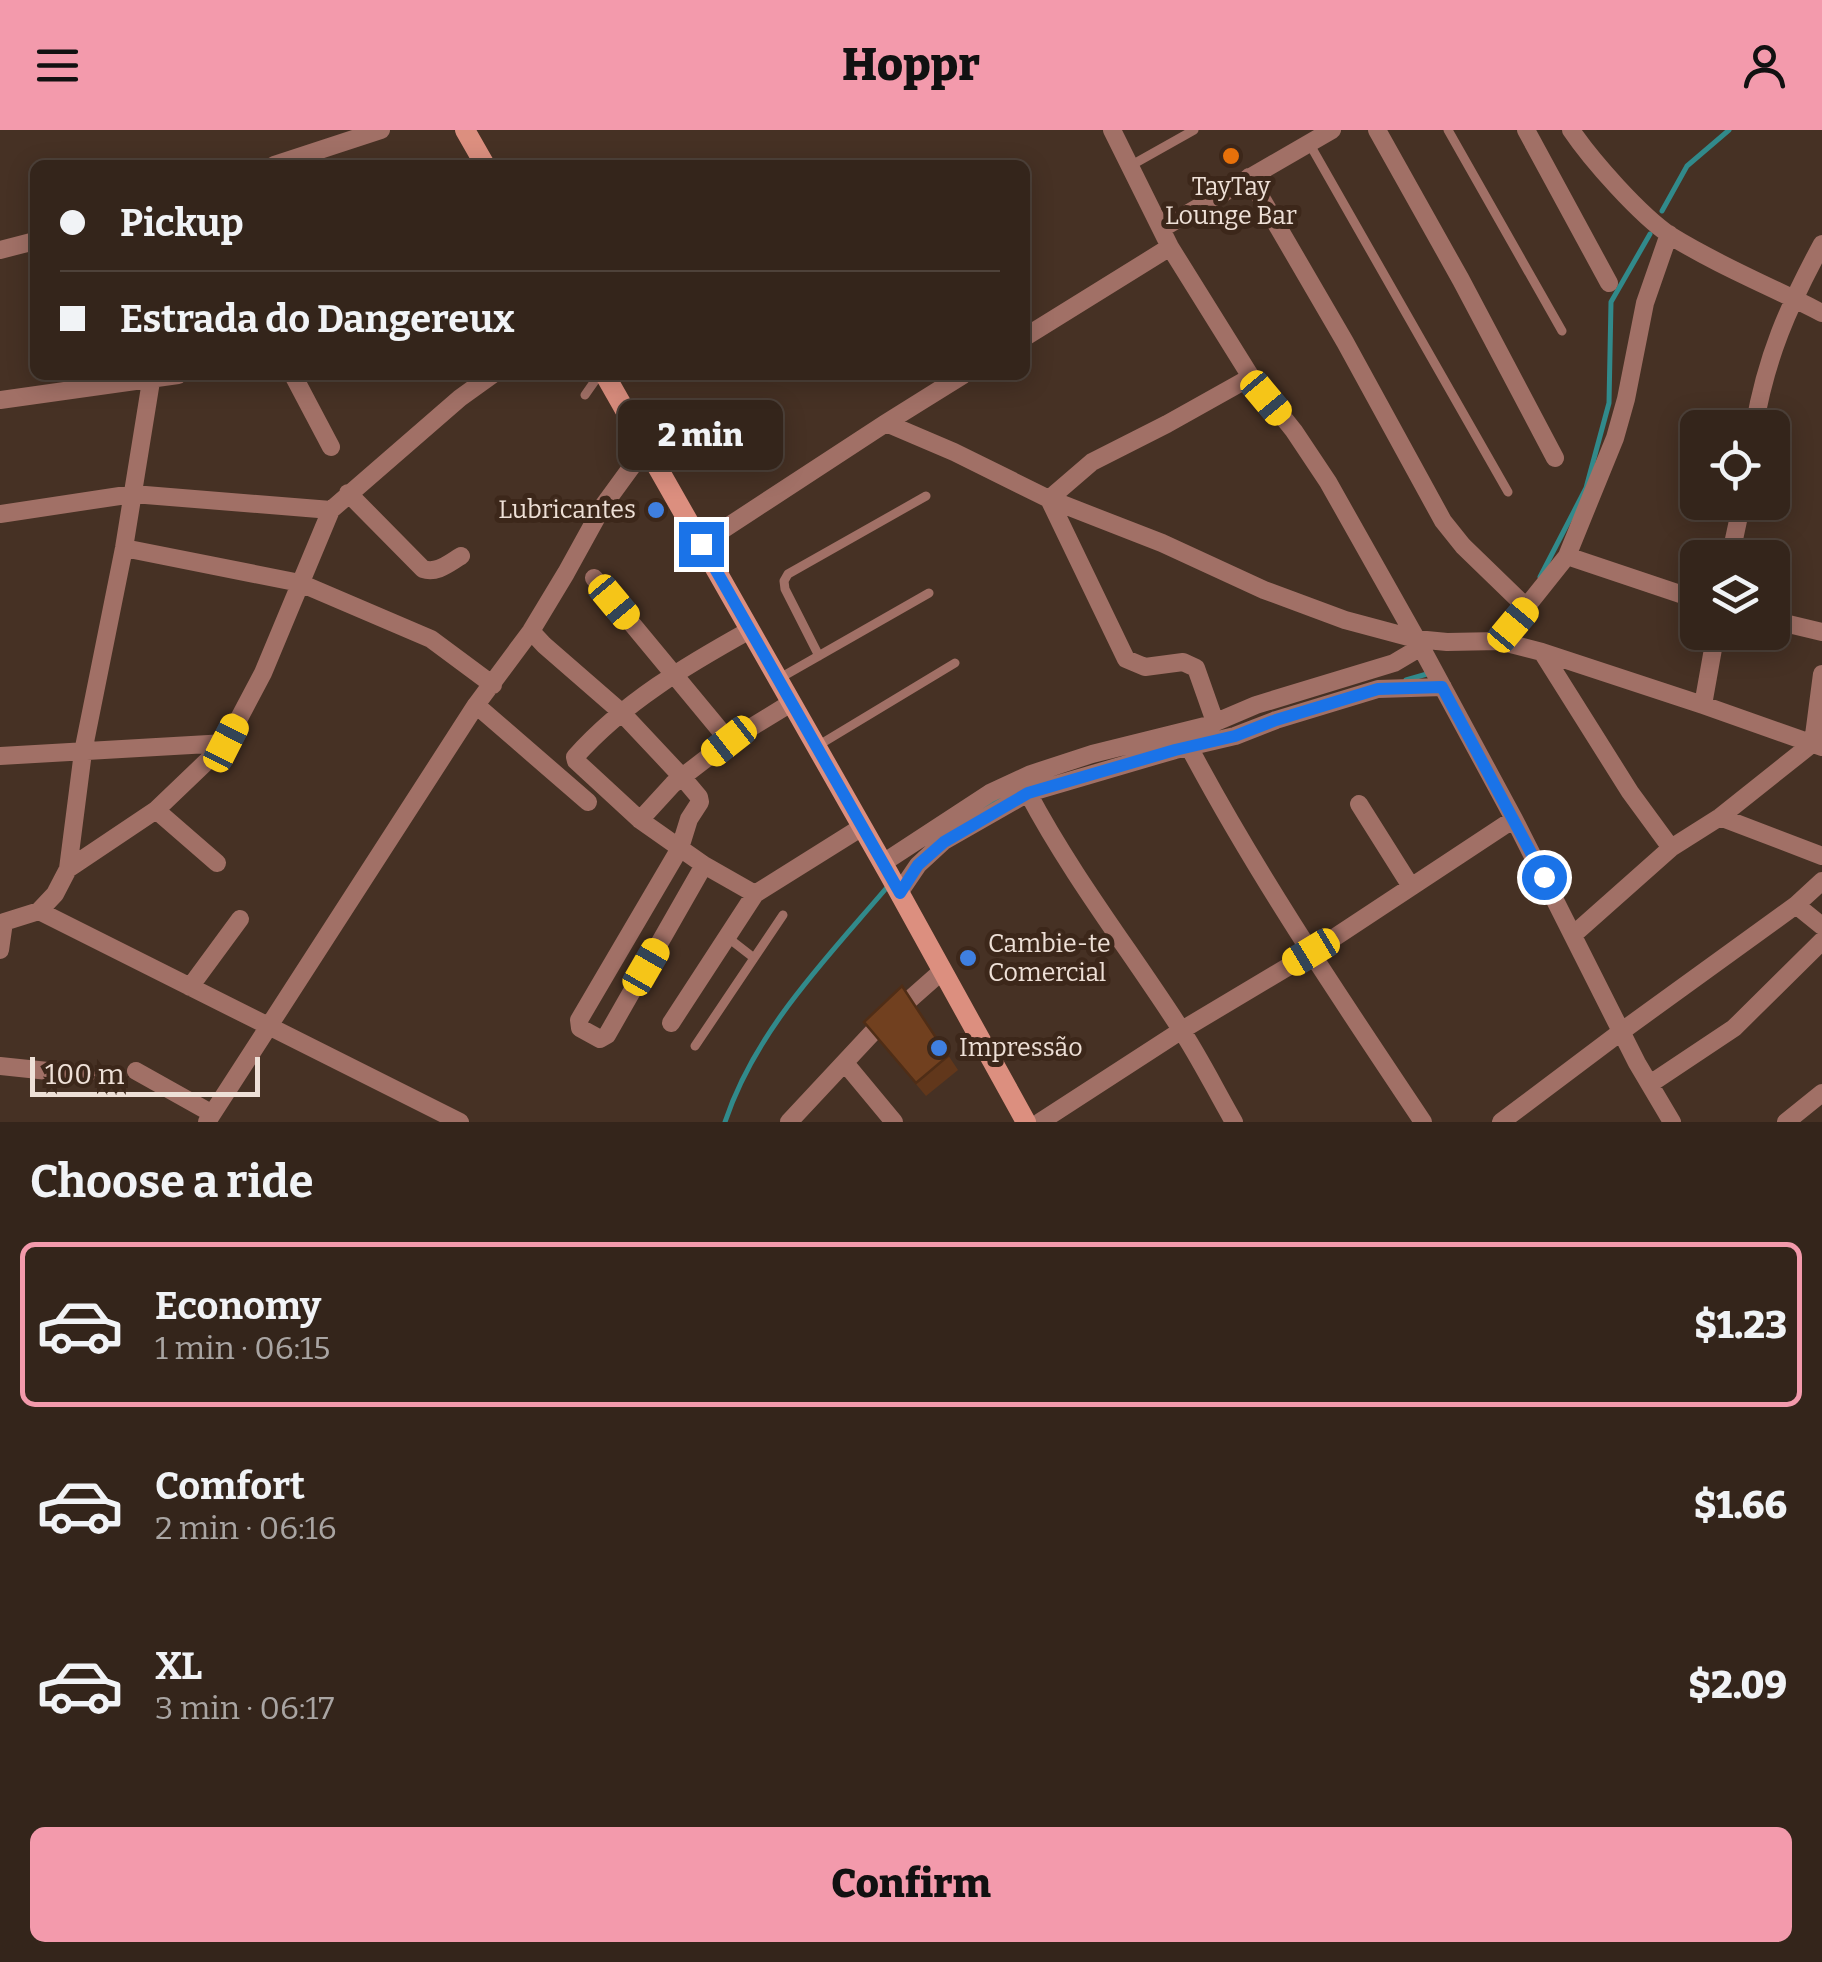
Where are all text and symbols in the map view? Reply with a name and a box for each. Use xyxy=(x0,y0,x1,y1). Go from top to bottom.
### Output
icon: menu xyxy=(30,38,85,93)
text: Hoppr xyxy=(842,38,980,92)
icon: person xyxy=(1737,38,1792,93)
marker: TayTay Lounge Bar xyxy=(1220,145,1242,167)
place label: TayTay Lounge Bar xyxy=(1165,172,1297,231)
text: Pickup xyxy=(120,200,244,246)
text: Estrada do Dangereux xyxy=(120,296,515,342)
car xyxy=(1235,365,1297,431)
callout: 2 min xyxy=(618,399,784,469)
map controls xyxy=(1680,410,1790,650)
button: locate xyxy=(1680,410,1790,520)
text: 2 min xyxy=(658,416,743,454)
place label: Lubricantes xyxy=(498,495,636,525)
marker: Lubricantes xyxy=(645,499,667,521)
route end xyxy=(679,522,724,567)
button: layers xyxy=(1680,540,1790,650)
car xyxy=(583,569,645,635)
car xyxy=(1482,592,1544,658)
car xyxy=(199,709,253,777)
car xyxy=(696,711,762,771)
route start xyxy=(1522,855,1567,900)
car xyxy=(1278,924,1344,980)
place label: Cambie-te Comercial xyxy=(988,929,1111,988)
car xyxy=(618,934,674,1000)
marker: Cambie-te Comercial xyxy=(957,947,979,969)
place label: Impressão xyxy=(959,1033,1083,1063)
marker: Impressão xyxy=(928,1037,950,1059)
scale bar xyxy=(30,1052,260,1096)
text: 100 m xyxy=(45,1058,125,1091)
text: Choose a ride xyxy=(30,1155,313,1209)
icon: car xyxy=(35,1280,125,1370)
text: Economy xyxy=(155,1283,321,1329)
text: $1.23 xyxy=(1694,1302,1787,1348)
text: 1 min · 06:15 xyxy=(155,1329,330,1367)
icon: car xyxy=(35,1460,125,1550)
text: Comfort xyxy=(155,1463,305,1509)
text: $1.66 xyxy=(1694,1482,1787,1528)
text: 2 min · 06:16 xyxy=(155,1509,337,1547)
icon: car xyxy=(35,1640,125,1730)
text: XL xyxy=(155,1643,202,1689)
text: $2.09 xyxy=(1688,1662,1787,1708)
text: 3 min · 06:17 xyxy=(155,1689,334,1727)
button: Confirm xyxy=(30,1827,1792,1942)

